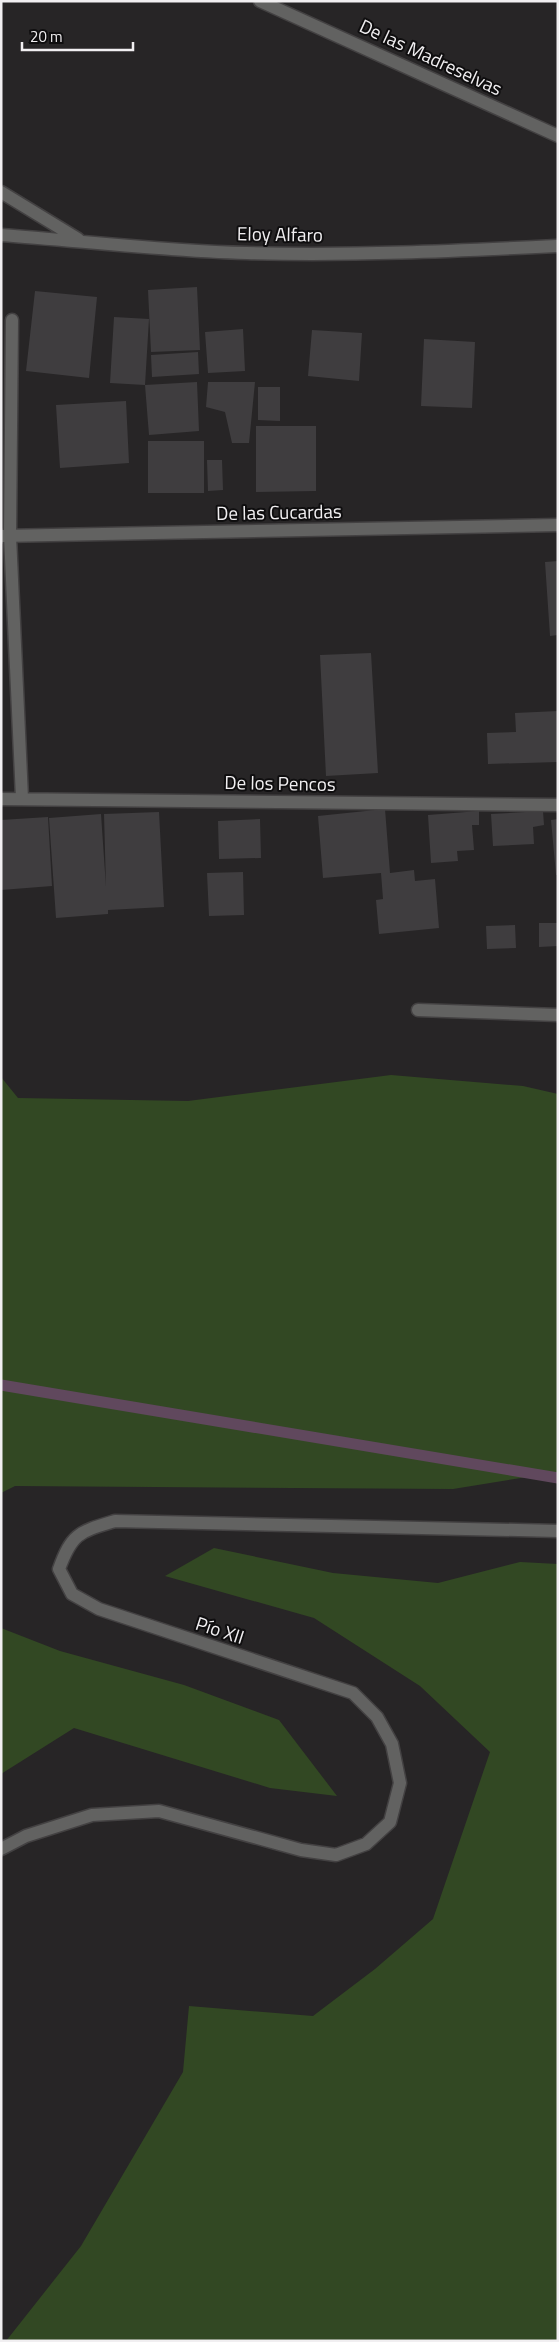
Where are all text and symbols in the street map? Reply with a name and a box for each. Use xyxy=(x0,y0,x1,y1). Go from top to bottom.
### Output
street label: De las Madreselvas xyxy=(355,11,508,102)
scale bar xyxy=(22,20,134,52)
text: 20 m xyxy=(30,25,63,48)
street label: Eloy Alfaro xyxy=(237,218,323,249)
street label: De las Cucardas xyxy=(216,496,342,527)
street label: De los Pencos xyxy=(224,767,336,798)
street label: Pío XII xyxy=(192,1608,248,1651)

